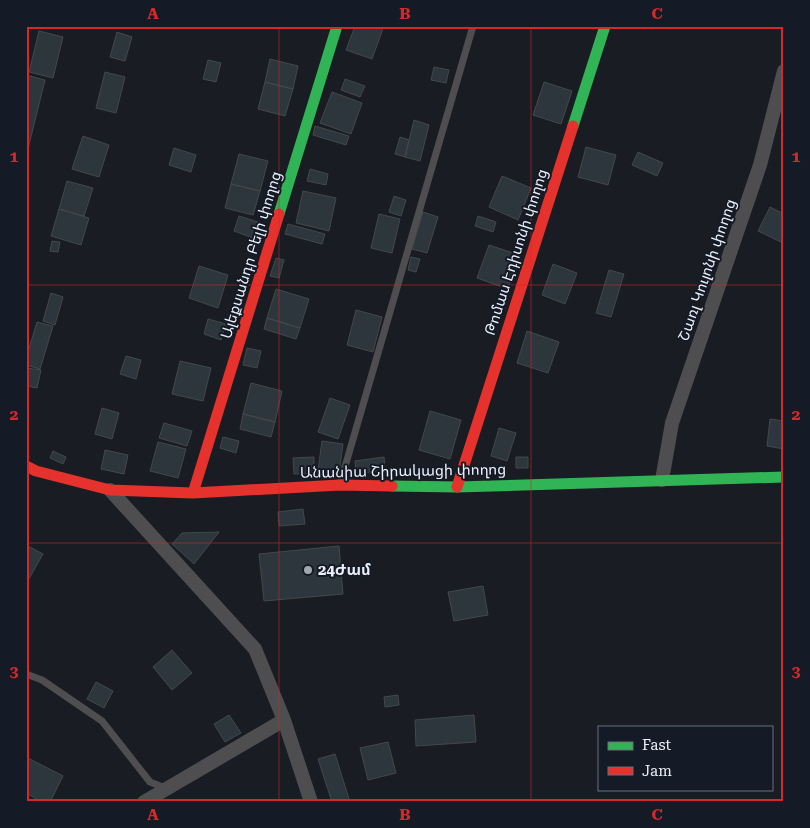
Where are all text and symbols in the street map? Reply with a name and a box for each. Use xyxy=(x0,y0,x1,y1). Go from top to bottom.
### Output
text: A xyxy=(147,4,159,23)
text: B xyxy=(399,4,411,23)
text: C xyxy=(651,4,663,23)
text: 1 xyxy=(10,147,19,166)
text: 1 xyxy=(792,147,801,166)
street label: Թոմաս Էդիսոնի փողոց xyxy=(481,167,551,337)
street label: Ալեքսանդր Բելի փողոց xyxy=(217,169,285,341)
street label: Շառլ Կուլոնի փողոց xyxy=(674,197,740,343)
text: 2 xyxy=(10,405,19,424)
text: 2 xyxy=(792,405,801,424)
street label: Անանիա Շիրակացի փողոց xyxy=(300,460,506,482)
place label: 24Ժամ xyxy=(318,561,371,579)
marker: 24Ժամ xyxy=(302,564,314,576)
text: 3 xyxy=(10,662,19,681)
text: 3 xyxy=(792,662,801,681)
legend xyxy=(598,726,772,790)
text: Fast xyxy=(642,736,672,754)
text: Jam xyxy=(642,762,672,780)
text: A xyxy=(147,805,159,824)
text: B xyxy=(399,805,411,824)
text: C xyxy=(651,805,663,824)

